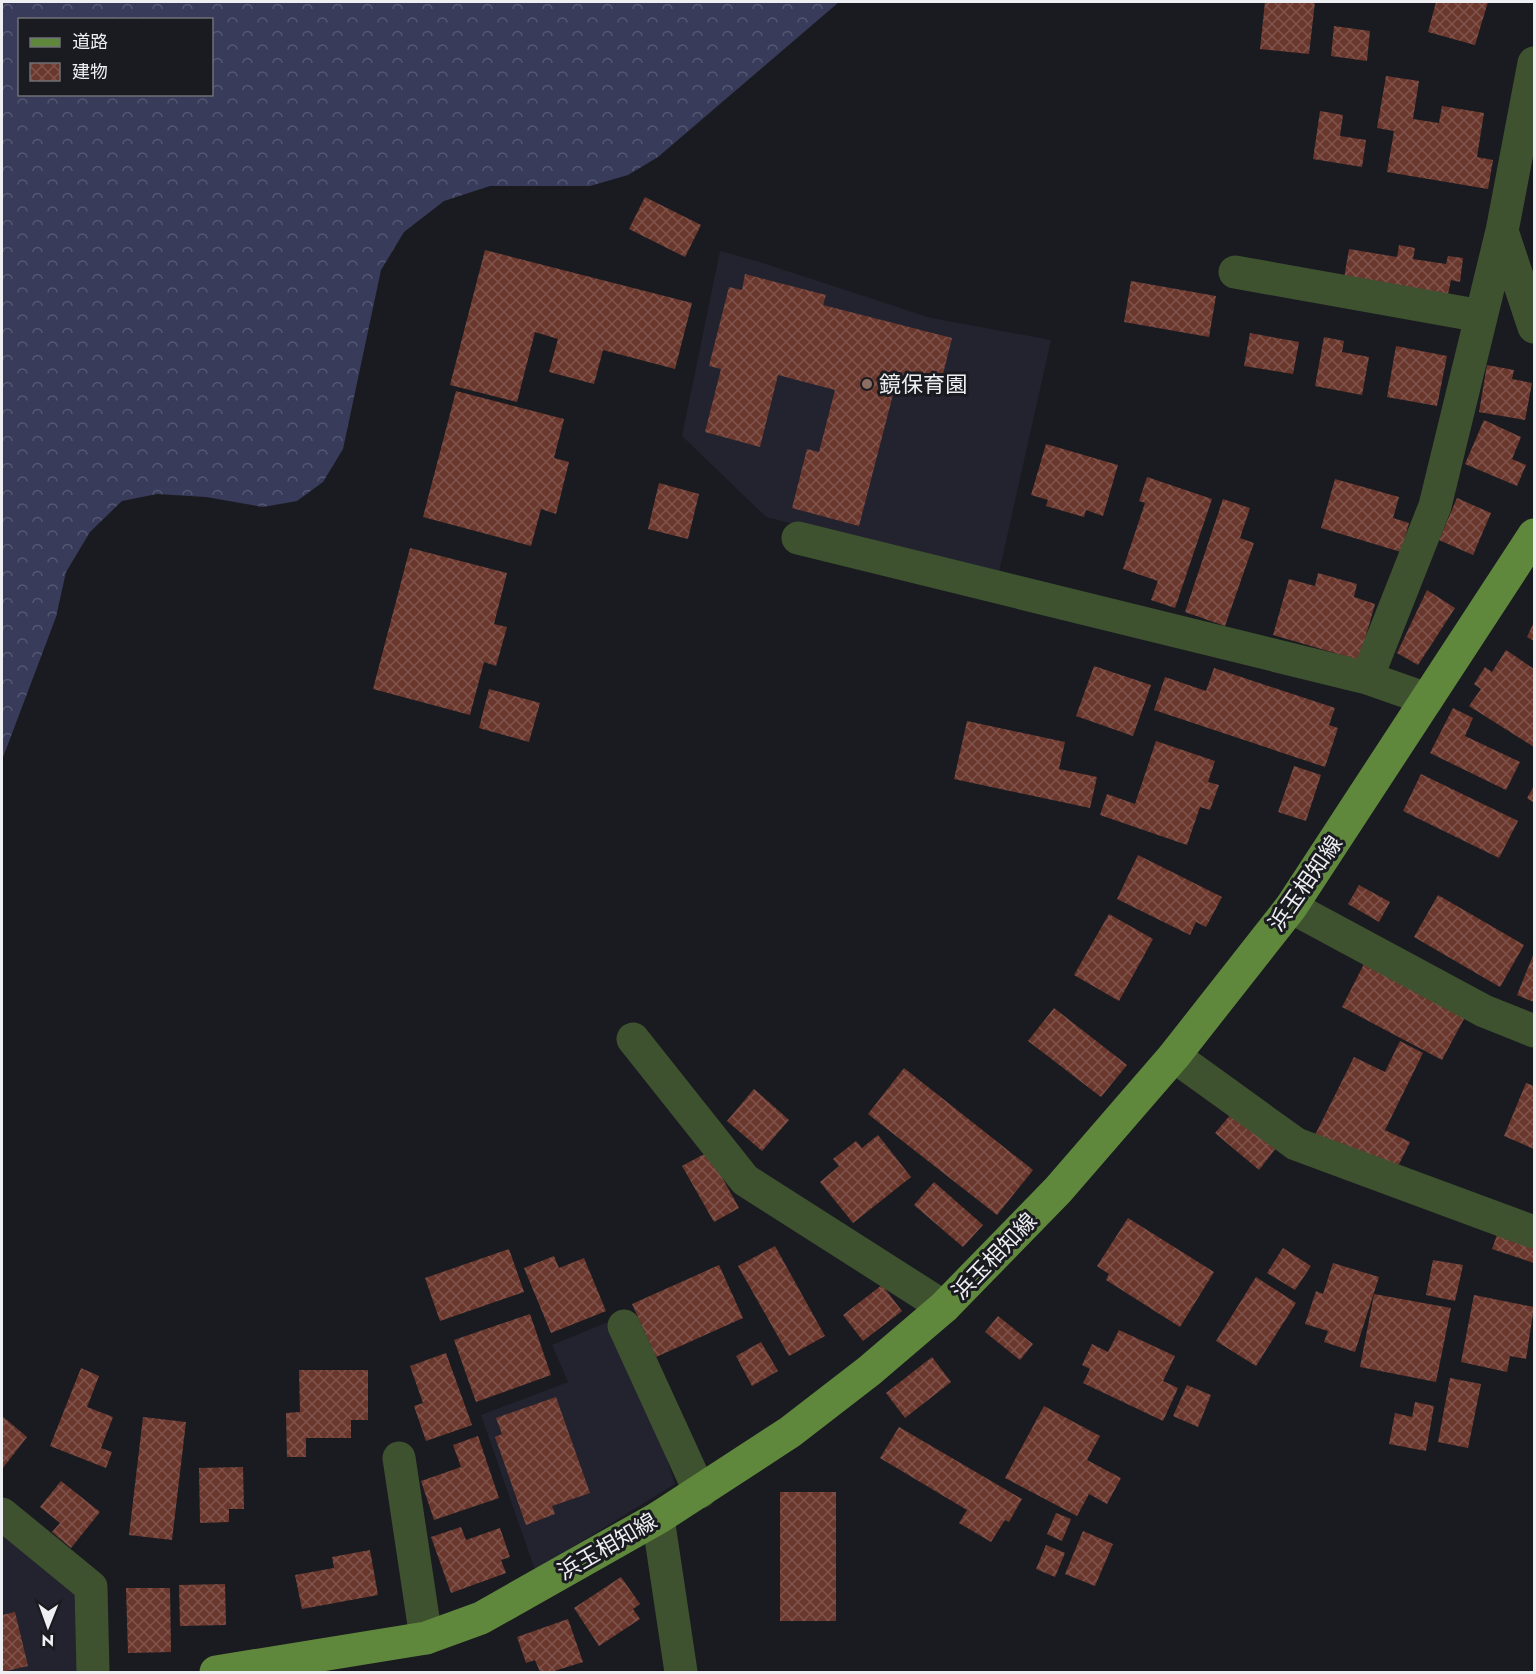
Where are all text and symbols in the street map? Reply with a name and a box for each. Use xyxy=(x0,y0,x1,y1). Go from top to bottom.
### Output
legend xyxy=(18,18,213,96)
text: 道路 xyxy=(72,29,108,55)
text: 建物 xyxy=(72,59,108,85)
place label: 鏡保育園 xyxy=(879,368,967,400)
marker: 鏡保育園 xyxy=(860,377,874,391)
street label: 浜玉相知線 xyxy=(1260,829,1350,937)
street label: 浜玉相知線 xyxy=(944,1205,1044,1307)
street label: 浜玉相知線 xyxy=(551,1505,663,1587)
north arrow xyxy=(18,1596,78,1656)
text: N xyxy=(41,1629,54,1652)

